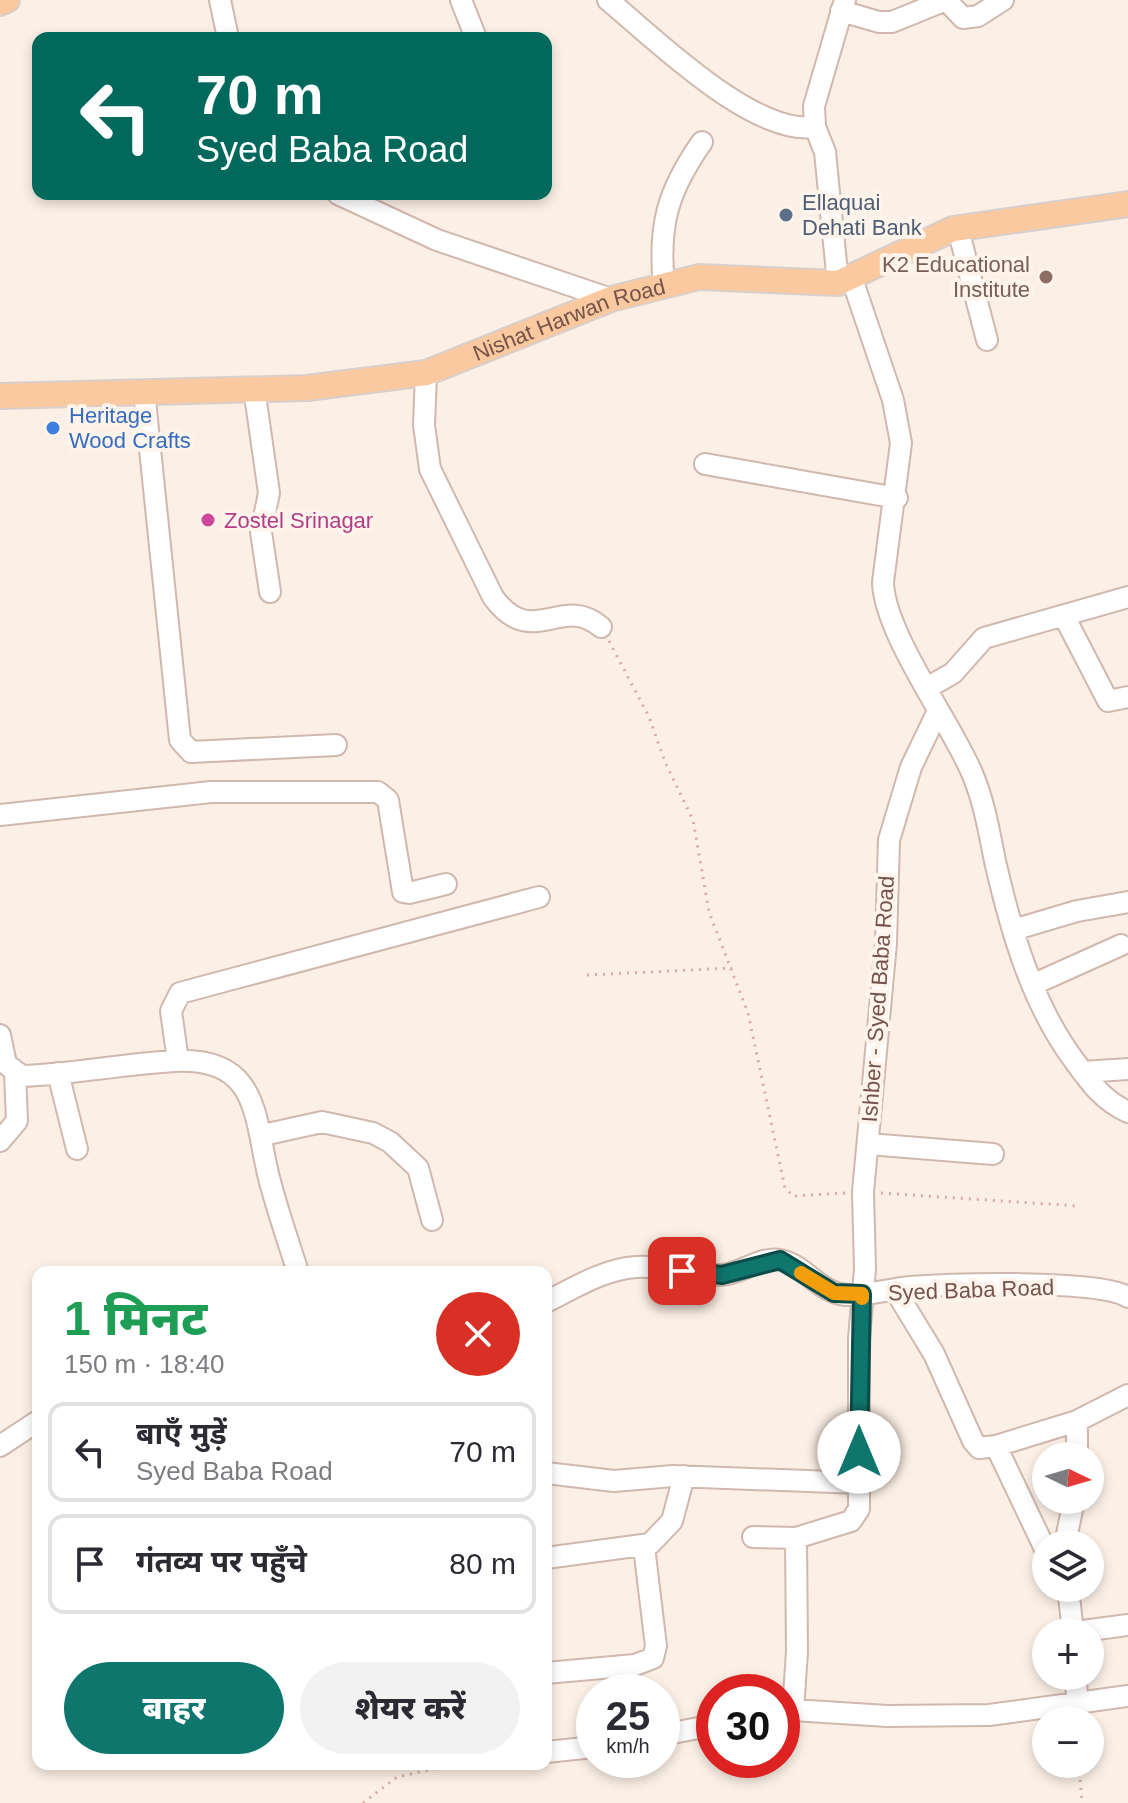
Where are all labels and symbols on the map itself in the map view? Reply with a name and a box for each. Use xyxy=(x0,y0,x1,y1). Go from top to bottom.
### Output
place label: Ellaquai Dehati Bank xyxy=(802,190,923,240)
marker: Ellaquai Dehati Bank xyxy=(777,206,795,224)
place label: K2 Educational Institute xyxy=(882,252,1030,302)
marker: K2 Educational Institute xyxy=(1037,268,1055,286)
street label: Nishat Harwan Road xyxy=(469,273,668,366)
place label: Heritage Wood Crafts xyxy=(69,403,191,453)
marker: Heritage Wood Crafts xyxy=(44,419,62,437)
place label: Zostel Srinagar xyxy=(224,508,373,533)
marker: Zostel Srinagar xyxy=(199,511,217,529)
street label: Ishber - Syed Baba Road xyxy=(857,875,899,1123)
pin xyxy=(648,1237,716,1305)
street label: Syed Baba Road xyxy=(887,1275,1055,1305)
position arrow xyxy=(817,1410,901,1494)
north arrow xyxy=(1032,1442,1104,1514)
speed limit sign: 30 xyxy=(696,1674,800,1778)

